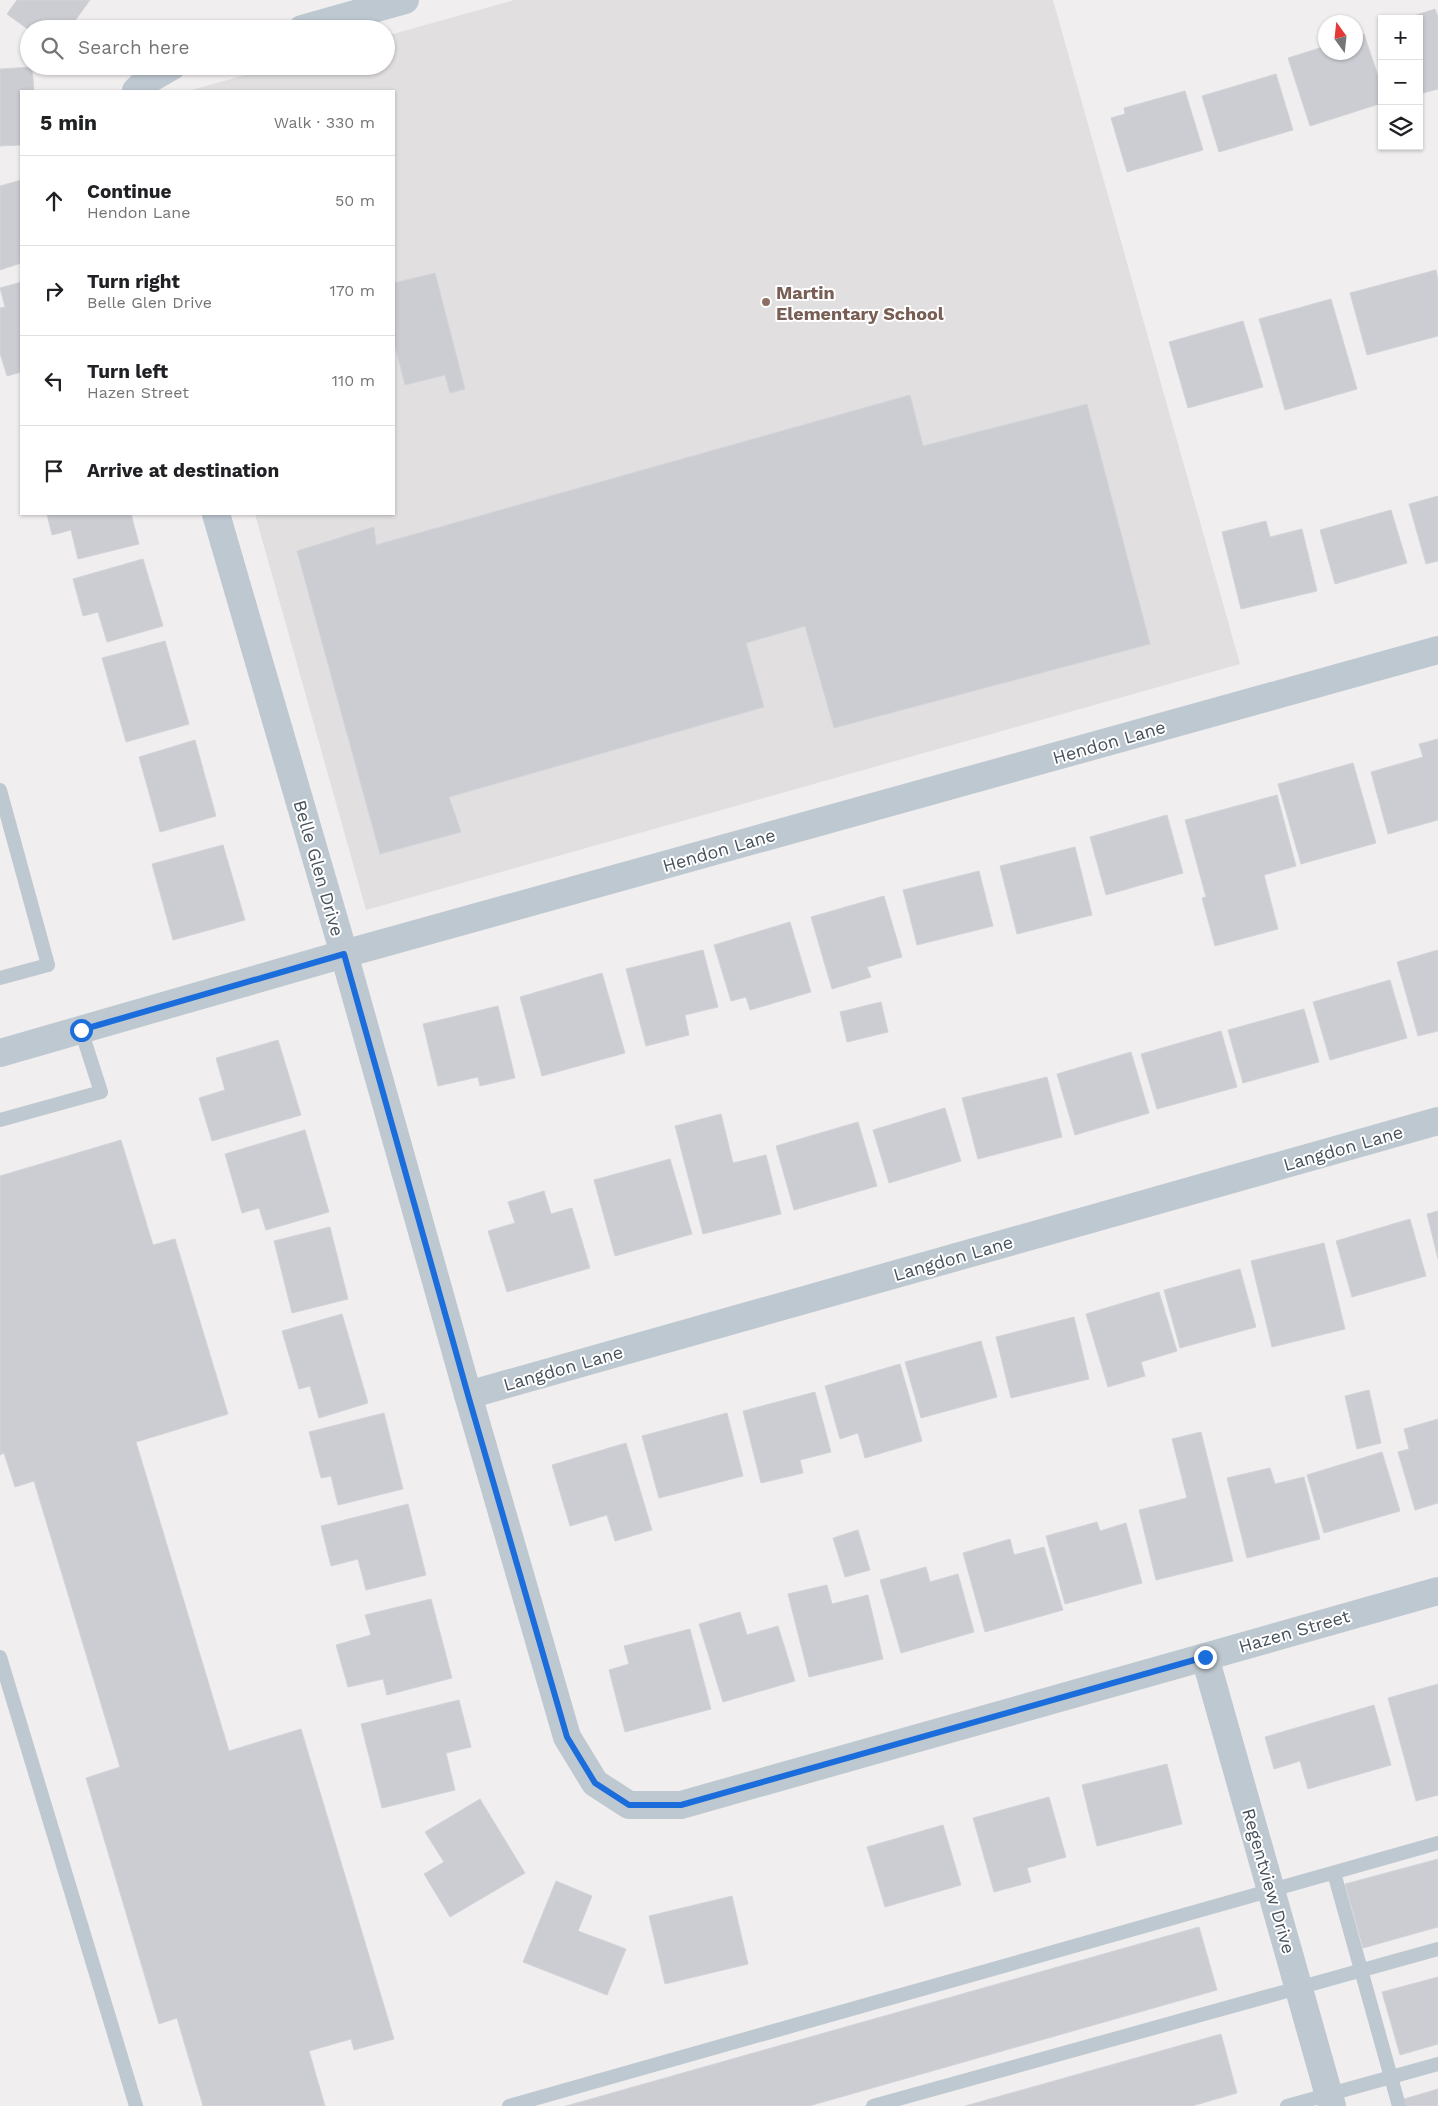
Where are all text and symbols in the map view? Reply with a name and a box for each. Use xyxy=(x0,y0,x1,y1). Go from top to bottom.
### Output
north arrow xyxy=(1318,15,1363,60)
map controls xyxy=(1378,15,1423,150)
button: + xyxy=(1378,15,1423,60)
search box xyxy=(20,20,395,75)
icon: search xyxy=(38,34,66,62)
text: Search here xyxy=(78,36,189,59)
button: − xyxy=(1378,60,1423,105)
button: layers xyxy=(1378,105,1423,150)
text: 5 min xyxy=(40,110,97,135)
text: Walk · 330 m xyxy=(274,113,375,132)
text: Continue xyxy=(87,180,171,203)
icon: ahead xyxy=(40,187,68,215)
text: 50 m xyxy=(335,191,375,210)
text: Hendon Lane xyxy=(87,203,191,222)
text: Turn right xyxy=(87,270,180,293)
icon: right xyxy=(40,277,68,305)
text: 170 m xyxy=(329,281,375,300)
place label: Martin Elementary School xyxy=(776,282,944,324)
text: Belle Glen Drive xyxy=(87,293,212,312)
marker: Martin Elementary School xyxy=(760,296,772,308)
text: Turn left xyxy=(87,360,168,383)
icon: left xyxy=(40,367,68,395)
text: 110 m xyxy=(332,371,375,390)
text: Hazen Street xyxy=(87,383,189,402)
icon: arrive xyxy=(40,457,68,485)
text: Arrive at destination xyxy=(87,459,279,482)
street label: Hendon Lane xyxy=(1050,716,1168,768)
street label: Belle Glen Drive xyxy=(290,798,348,938)
street label: Hendon Lane xyxy=(660,824,778,876)
route start xyxy=(70,1019,93,1042)
street label: Langdon Lane xyxy=(1281,1121,1405,1175)
street label: Langdon Lane xyxy=(891,1231,1015,1285)
street label: Langdon Lane xyxy=(501,1341,625,1395)
street label: Hazen Street xyxy=(1236,1605,1352,1657)
route end xyxy=(1194,1646,1217,1669)
street label: Regentview Drive xyxy=(1238,1806,1300,1956)

